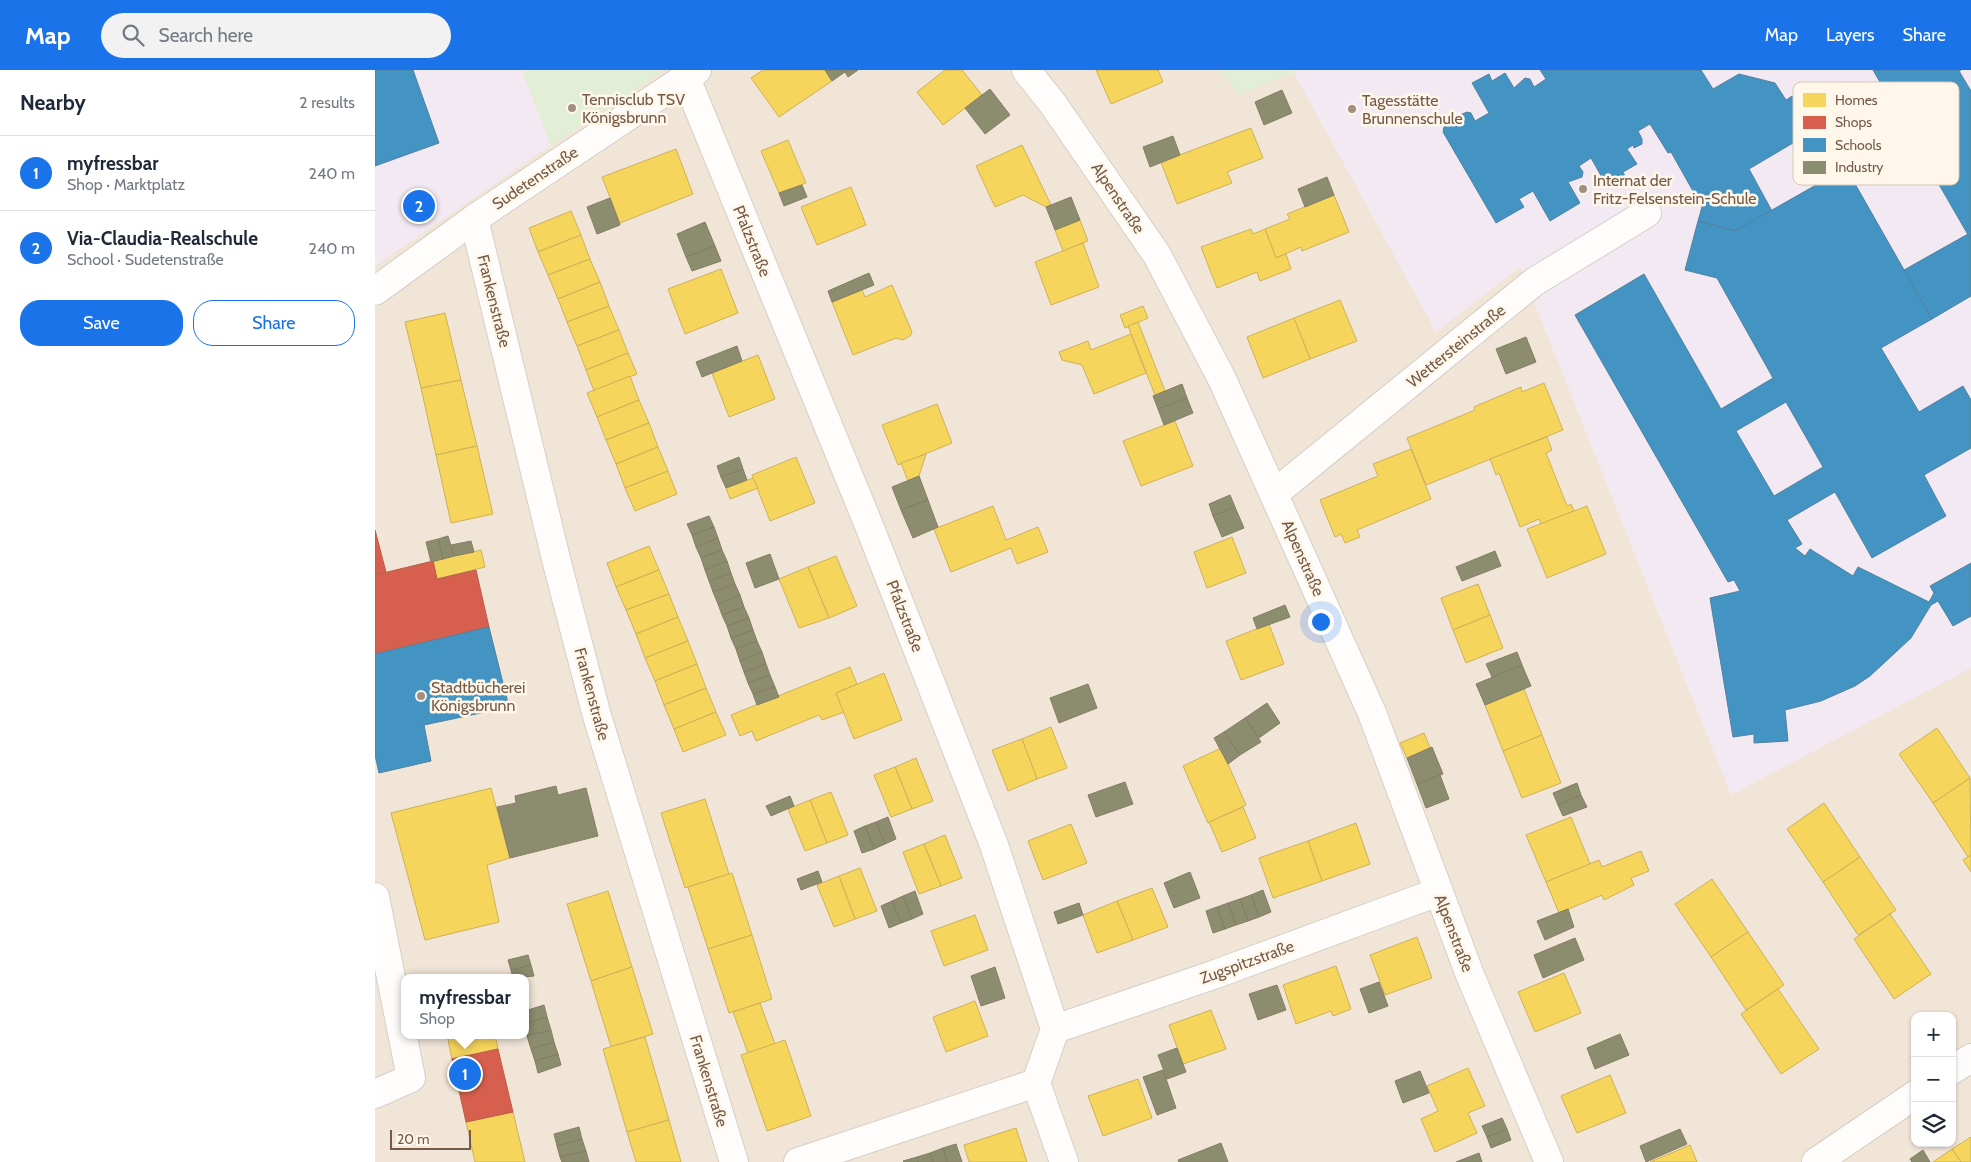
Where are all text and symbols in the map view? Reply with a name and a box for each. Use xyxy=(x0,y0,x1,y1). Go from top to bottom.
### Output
search box xyxy=(101,13,451,58)
text: Map xyxy=(25,21,71,50)
icon: search xyxy=(119,21,147,49)
text: Search here xyxy=(159,24,253,47)
text: Map xyxy=(1765,24,1798,46)
text: Layers xyxy=(1826,24,1875,46)
text: Share xyxy=(1903,24,1946,46)
legend xyxy=(1793,82,1959,185)
text: Nearby xyxy=(20,90,86,115)
place label: Tennisclub TSV Königsbrunn xyxy=(582,90,685,127)
place label: Tagesstätte Brunnenschule xyxy=(1362,91,1463,128)
text: Homes xyxy=(1835,91,1878,109)
text: 2 results xyxy=(299,93,355,112)
marker: Tennisclub TSV Königsbrunn xyxy=(566,102,578,114)
marker: Tagesstätte Brunnenschule xyxy=(1346,103,1358,115)
text: Shops xyxy=(1835,113,1872,131)
text: Schools xyxy=(1835,136,1882,154)
street label: Sudetenstraße xyxy=(489,142,581,214)
text: myfressbar xyxy=(67,152,158,175)
text: Industry xyxy=(1835,158,1883,176)
street label: Alpenstraße xyxy=(1087,159,1149,237)
text: 1 xyxy=(33,164,39,183)
text: 240 m xyxy=(309,164,355,183)
place label: Internat der Fritz-Felsenstein-Schule xyxy=(1593,171,1757,208)
text: Shop · Marktplatz xyxy=(67,175,185,194)
marker: Internat der Fritz-Felsenstein-Schule xyxy=(1577,183,1589,195)
pin: 2 xyxy=(403,187,435,225)
street label: Pfalzstraße xyxy=(729,203,775,279)
text: Via-Claudia-Realschule xyxy=(67,227,258,250)
text: 2 xyxy=(32,239,40,258)
text: 240 m xyxy=(309,239,355,258)
text: School · Sudetenstraße xyxy=(67,250,224,269)
street label: Frankenstraße xyxy=(473,253,515,349)
button: Save xyxy=(20,300,183,346)
button: Share xyxy=(193,300,355,346)
street label: Wettersteinstraße xyxy=(1403,300,1509,392)
street label: Alpenstraße xyxy=(1278,517,1328,599)
street label: Pfalzstraße xyxy=(883,577,927,655)
your location xyxy=(1308,609,1334,635)
street label: Frankenstraße xyxy=(571,646,613,742)
place label: Stadtbücherei Königsbrunn xyxy=(431,678,525,715)
marker: Stadtbücherei Königsbrunn xyxy=(415,690,427,702)
street label: Alpenstraße xyxy=(1431,892,1477,974)
street label: Zugspitzstraße xyxy=(1197,936,1297,988)
popup xyxy=(401,974,529,1039)
text: myfressbar xyxy=(419,986,511,1009)
text: Shop xyxy=(419,1009,455,1028)
map controls xyxy=(1911,1012,1956,1147)
button: + xyxy=(1911,1012,1956,1057)
street label: Frankenstraße xyxy=(686,1033,732,1129)
pin: 1 xyxy=(449,1055,481,1093)
button: − xyxy=(1911,1057,1956,1102)
button: layers xyxy=(1911,1102,1956,1147)
scale bar xyxy=(390,1127,471,1150)
text: 20 m xyxy=(397,1130,430,1148)

